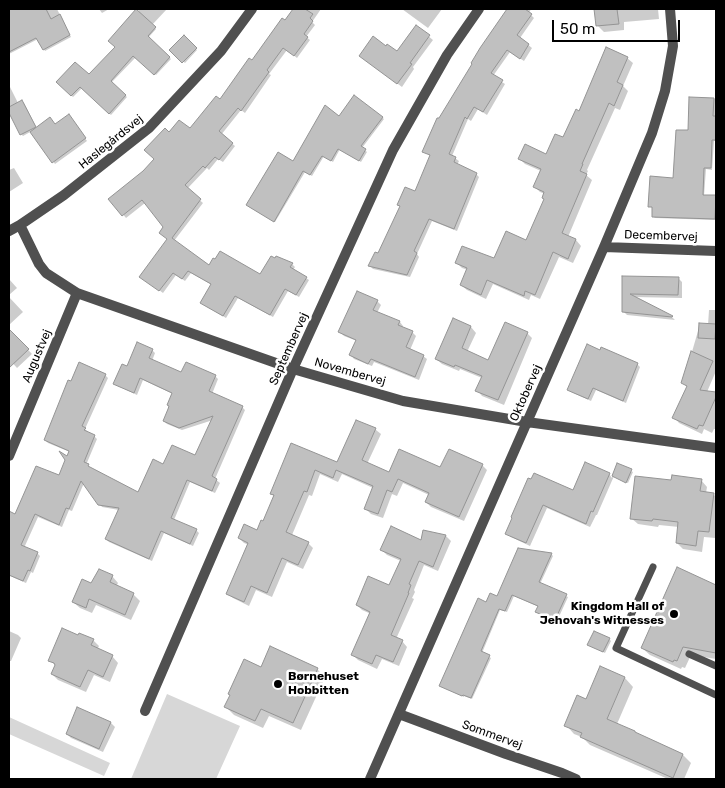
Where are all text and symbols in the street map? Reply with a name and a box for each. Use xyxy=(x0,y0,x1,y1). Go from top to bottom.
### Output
scale bar xyxy=(555,10,682,42)
text: 50 m xyxy=(560,20,595,38)
street label: Haslegårdsvej xyxy=(76,112,146,172)
street label: Decembervej xyxy=(624,228,698,244)
street label: Septembervej xyxy=(267,310,311,388)
street label: Augustvej xyxy=(19,327,55,385)
street label: Novembervej xyxy=(313,355,387,389)
street label: Oktobervej xyxy=(507,362,545,424)
place label: Kingdom Hall of Jehovah's Witnesses xyxy=(540,600,664,628)
marker: Kingdom Hall of Jehovah's Witnesses xyxy=(668,608,680,620)
place label: Børnehuset Hobbitten xyxy=(288,670,359,698)
marker: Børnehuset Hobbitten xyxy=(272,678,284,690)
street label: Sommervej xyxy=(460,717,524,753)

